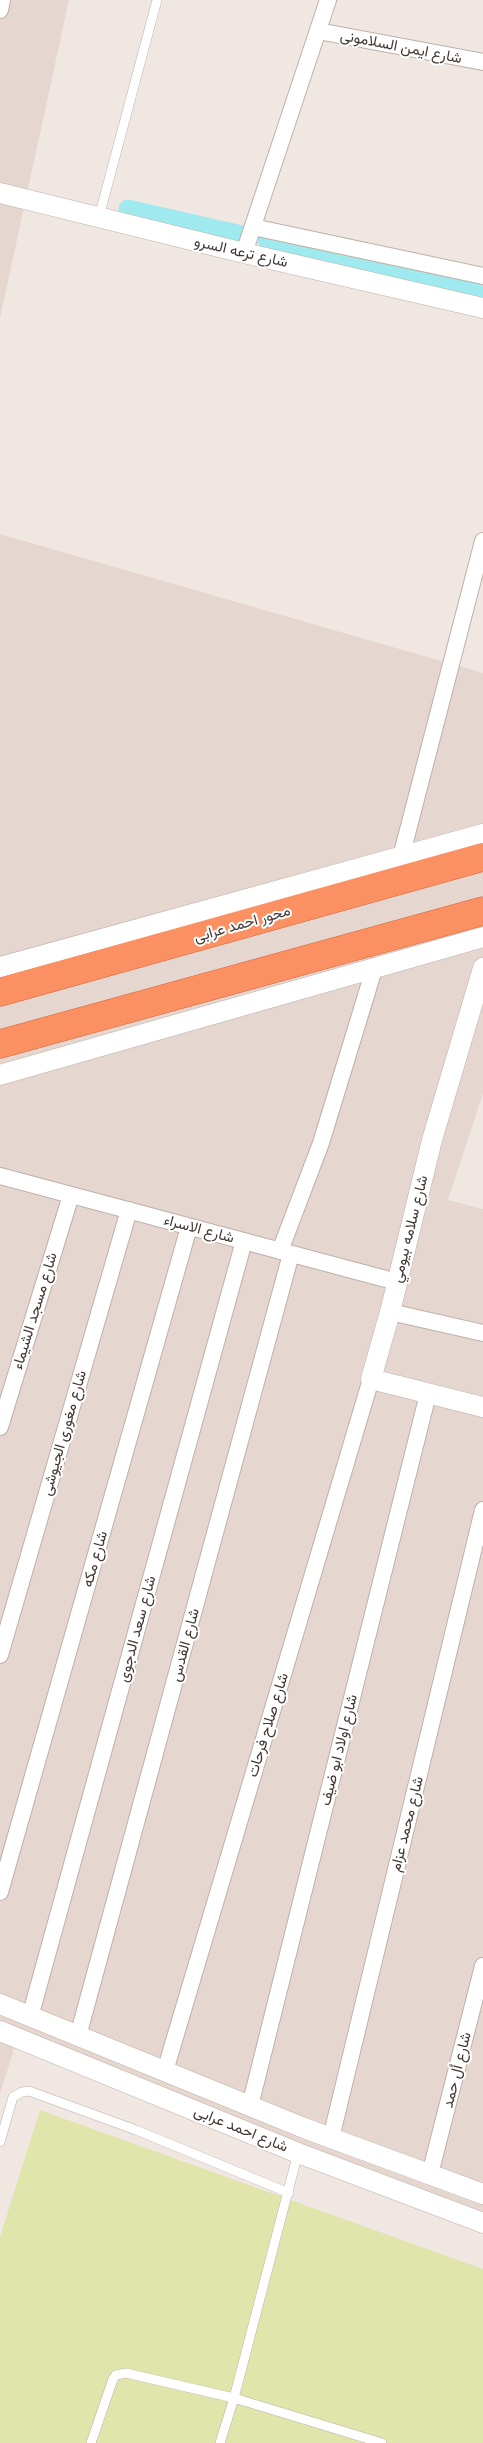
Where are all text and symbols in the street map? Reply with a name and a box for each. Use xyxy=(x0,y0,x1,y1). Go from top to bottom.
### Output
street label: شارع ايمن السلامونى xyxy=(339,26,463,68)
street label: شارع ترعه السرو xyxy=(192,232,290,272)
street label: محور احمد عرابى xyxy=(192,902,292,946)
street label: شارع سلامه بيومي xyxy=(388,1173,432,1285)
street label: شارع الاسراء xyxy=(162,1211,236,1247)
street label: شارع مسجد الشيماء xyxy=(9,1250,61,1372)
street label: شارع مغورى الجيوشى xyxy=(38,1368,90,1498)
street label: شارع مكه xyxy=(78,1529,112,1589)
street label: شارع سعد الدجوى xyxy=(114,1574,160,1684)
street label: شارع القدس xyxy=(167,1606,203,1684)
street label: شارع صلاح فرحات xyxy=(244,1671,292,1779)
street label: شارع اولاد ابو ضيف xyxy=(316,1692,362,1808)
street label: شارع محمد عزام xyxy=(386,1774,428,1874)
street label: شارع أل حمد xyxy=(439,2030,475,2110)
street label: شارع احمد عرابى xyxy=(191,2102,291,2156)

